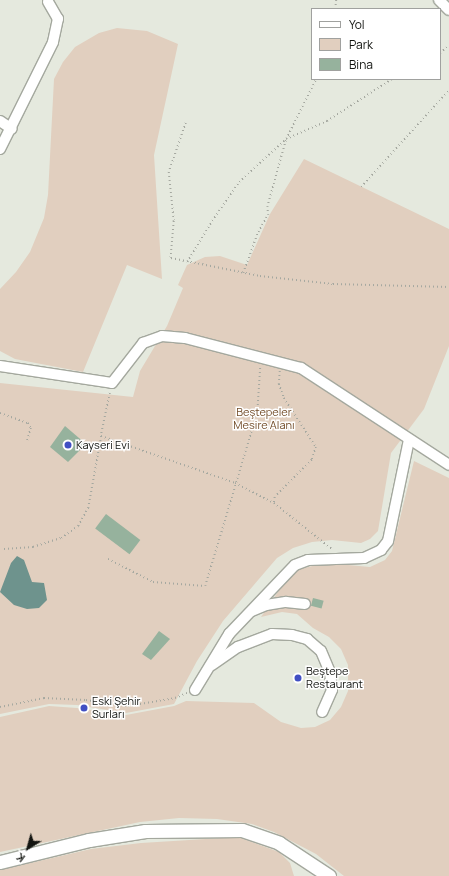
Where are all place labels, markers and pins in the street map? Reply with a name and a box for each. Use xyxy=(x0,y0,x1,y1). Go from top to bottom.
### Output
place label: Kayseri Evi xyxy=(76,438,129,452)
marker: Kayseri Evi xyxy=(63,440,73,450)
place label: Beştepe Restaurant xyxy=(306,665,363,691)
marker: Beştepe Restaurant xyxy=(293,673,303,683)
place label: Eski Şehir Surları xyxy=(92,695,141,721)
marker: Eski Şehir Surları xyxy=(79,703,89,713)

